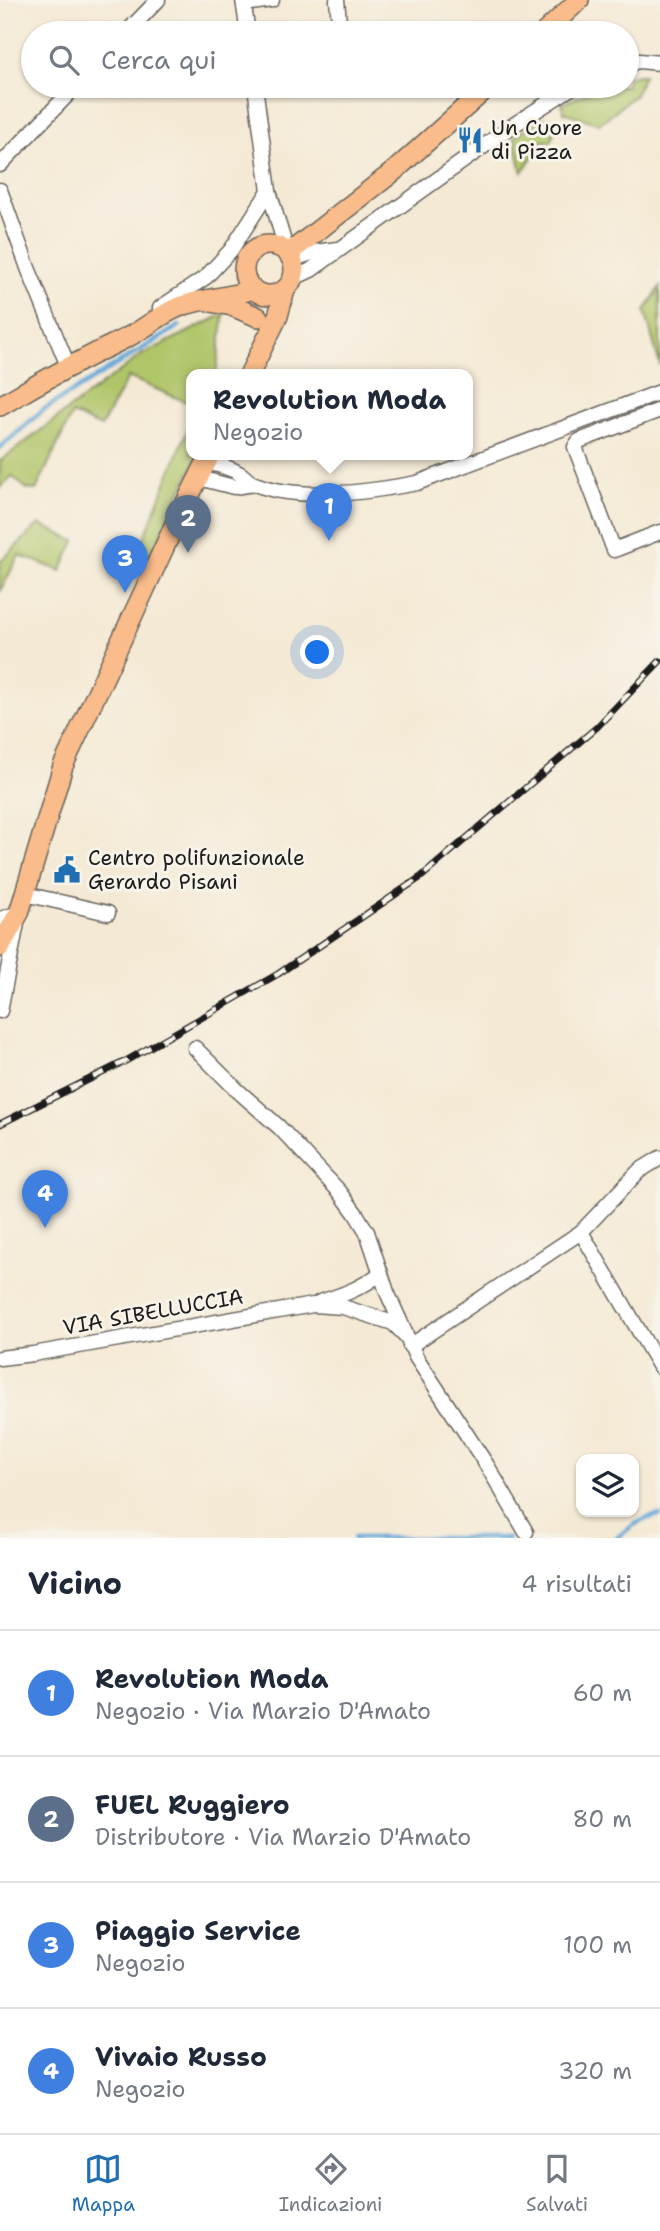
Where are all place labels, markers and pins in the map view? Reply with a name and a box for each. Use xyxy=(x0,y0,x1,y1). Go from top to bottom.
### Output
place label: Un Cuore di Pizza xyxy=(491,114,582,166)
restaurant icon: Un Cuore di Pizza xyxy=(455,125,485,155)
pin: 1 xyxy=(306,483,352,541)
pin: 2 xyxy=(165,495,211,553)
pin: 3 xyxy=(102,535,148,593)
place label: Centro polifunzionale Gerardo Pisani xyxy=(88,844,305,896)
public building icon: Centro polifunzionale Gerardo Pisani xyxy=(52,855,82,885)
pin: 4 xyxy=(22,1170,68,1228)

